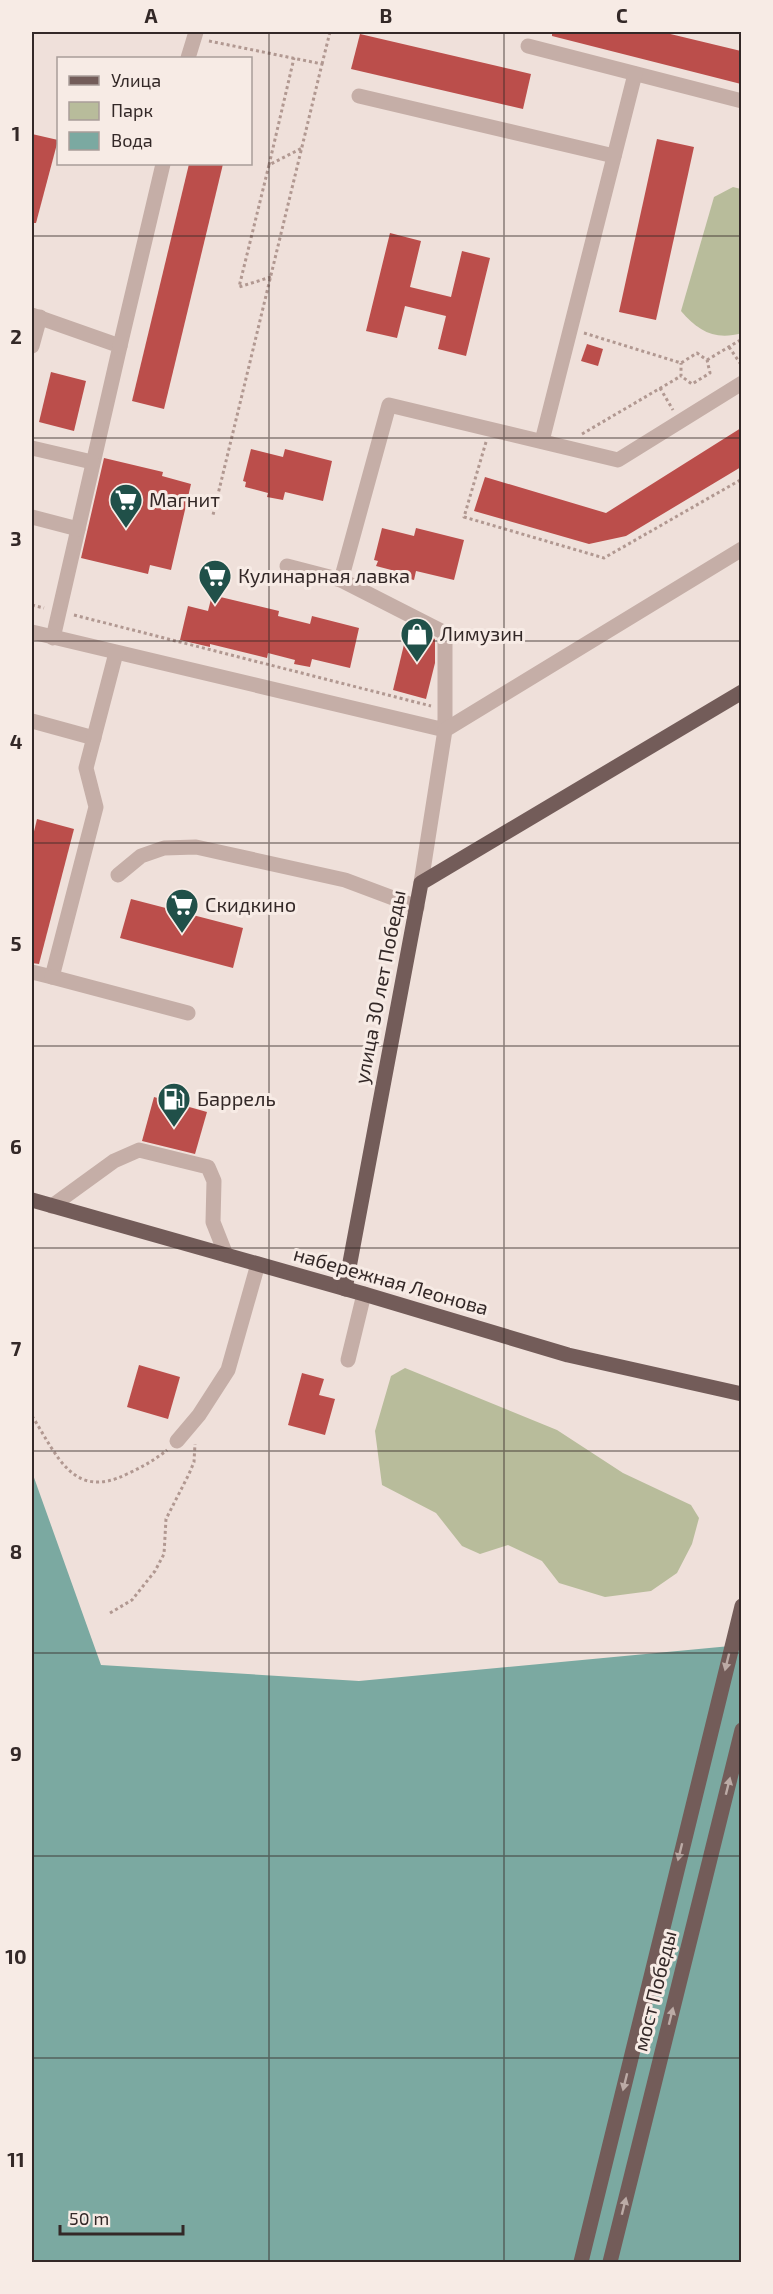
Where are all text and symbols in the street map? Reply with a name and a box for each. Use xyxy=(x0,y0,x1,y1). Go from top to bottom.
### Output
text: A xyxy=(144,3,158,27)
text: B xyxy=(380,3,392,27)
text: C xyxy=(616,3,628,27)
legend xyxy=(57,57,252,165)
text: Улица xyxy=(111,69,161,91)
text: Парк xyxy=(111,99,153,121)
text: 1 xyxy=(12,121,20,145)
text: Вода xyxy=(111,129,153,151)
text: 2 xyxy=(10,324,22,348)
supermarket icon: Магнит xyxy=(108,482,144,529)
place label: Магнит xyxy=(149,487,220,511)
text: 3 xyxy=(10,526,22,550)
supermarket icon: Кулинарная лавка xyxy=(197,558,233,605)
place label: Кулинарная лавка xyxy=(238,563,410,588)
shop icon: Лимузин xyxy=(399,616,435,663)
place label: Лимузин xyxy=(440,621,524,646)
text: 4 xyxy=(10,729,23,753)
supermarket icon: Скидкино xyxy=(164,887,200,934)
street label: улица 30 лет Победы xyxy=(348,888,411,1086)
place label: Скидкино xyxy=(205,892,296,916)
text: 5 xyxy=(10,931,22,955)
fuel station icon: Баррель xyxy=(156,1081,192,1128)
place label: Баррель xyxy=(197,1086,276,1110)
text: 6 xyxy=(10,1134,22,1158)
street label: набережная Леонова xyxy=(291,1241,491,1319)
text: 7 xyxy=(11,1336,22,1360)
text: 8 xyxy=(10,1539,22,1563)
one-way arrow xyxy=(722,1653,731,1671)
text: 9 xyxy=(10,1741,22,1765)
one-way arrow xyxy=(723,1777,733,1795)
one-way arrow xyxy=(675,1842,685,1861)
street label: мост Победы xyxy=(627,1928,681,2054)
text: 10 xyxy=(5,1944,27,1968)
one-way arrow xyxy=(666,2007,676,2026)
one-way arrow xyxy=(619,2073,629,2091)
text: 11 xyxy=(7,2147,25,2171)
one-way arrow xyxy=(620,2197,630,2215)
scale bar xyxy=(60,2198,183,2236)
text: 50 m xyxy=(69,2207,109,2229)

